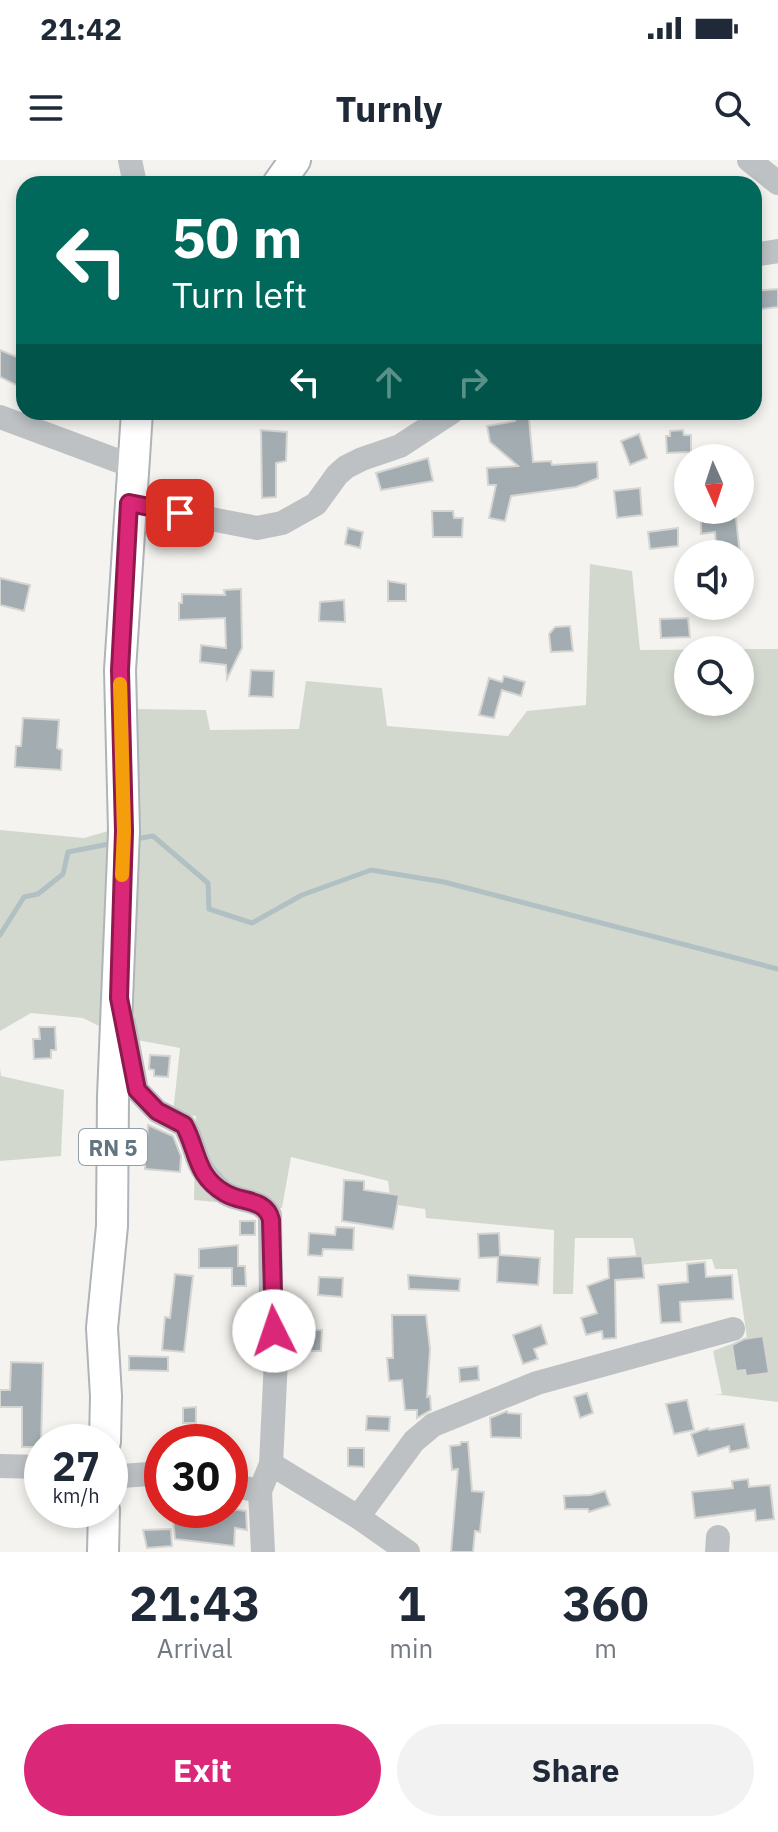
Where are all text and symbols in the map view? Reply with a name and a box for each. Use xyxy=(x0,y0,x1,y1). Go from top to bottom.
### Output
text: 21:42 xyxy=(40,9,122,48)
text: Turnly xyxy=(336,85,442,132)
icon: menu xyxy=(24,86,68,130)
icon: search xyxy=(710,86,754,130)
text: 50 m xyxy=(172,201,302,273)
icon: left xyxy=(40,208,144,312)
text: Turn left xyxy=(172,271,307,318)
icon: left xyxy=(283,360,327,404)
icon: ahead xyxy=(367,360,411,404)
icon: right xyxy=(451,360,495,404)
north arrow xyxy=(674,444,754,524)
map controls xyxy=(674,444,754,716)
pin xyxy=(146,479,214,547)
icon: arrive xyxy=(158,491,202,535)
button: sound xyxy=(674,540,754,620)
button: search xyxy=(674,636,754,716)
road number: RN 5 xyxy=(79,1129,147,1165)
position arrow xyxy=(232,1289,316,1373)
speed limit sign: 30 xyxy=(144,1424,248,1528)
text: 27 xyxy=(52,1440,100,1492)
text: km/h xyxy=(52,1482,100,1509)
text: 21:43 xyxy=(129,1572,260,1634)
text: 1 xyxy=(397,1572,426,1634)
text: 360 xyxy=(562,1572,649,1634)
text: Arrival xyxy=(157,1631,233,1665)
text: min xyxy=(389,1631,433,1665)
text: m xyxy=(594,1631,617,1665)
button: Exit xyxy=(24,1724,381,1816)
button: Share xyxy=(397,1724,754,1816)

